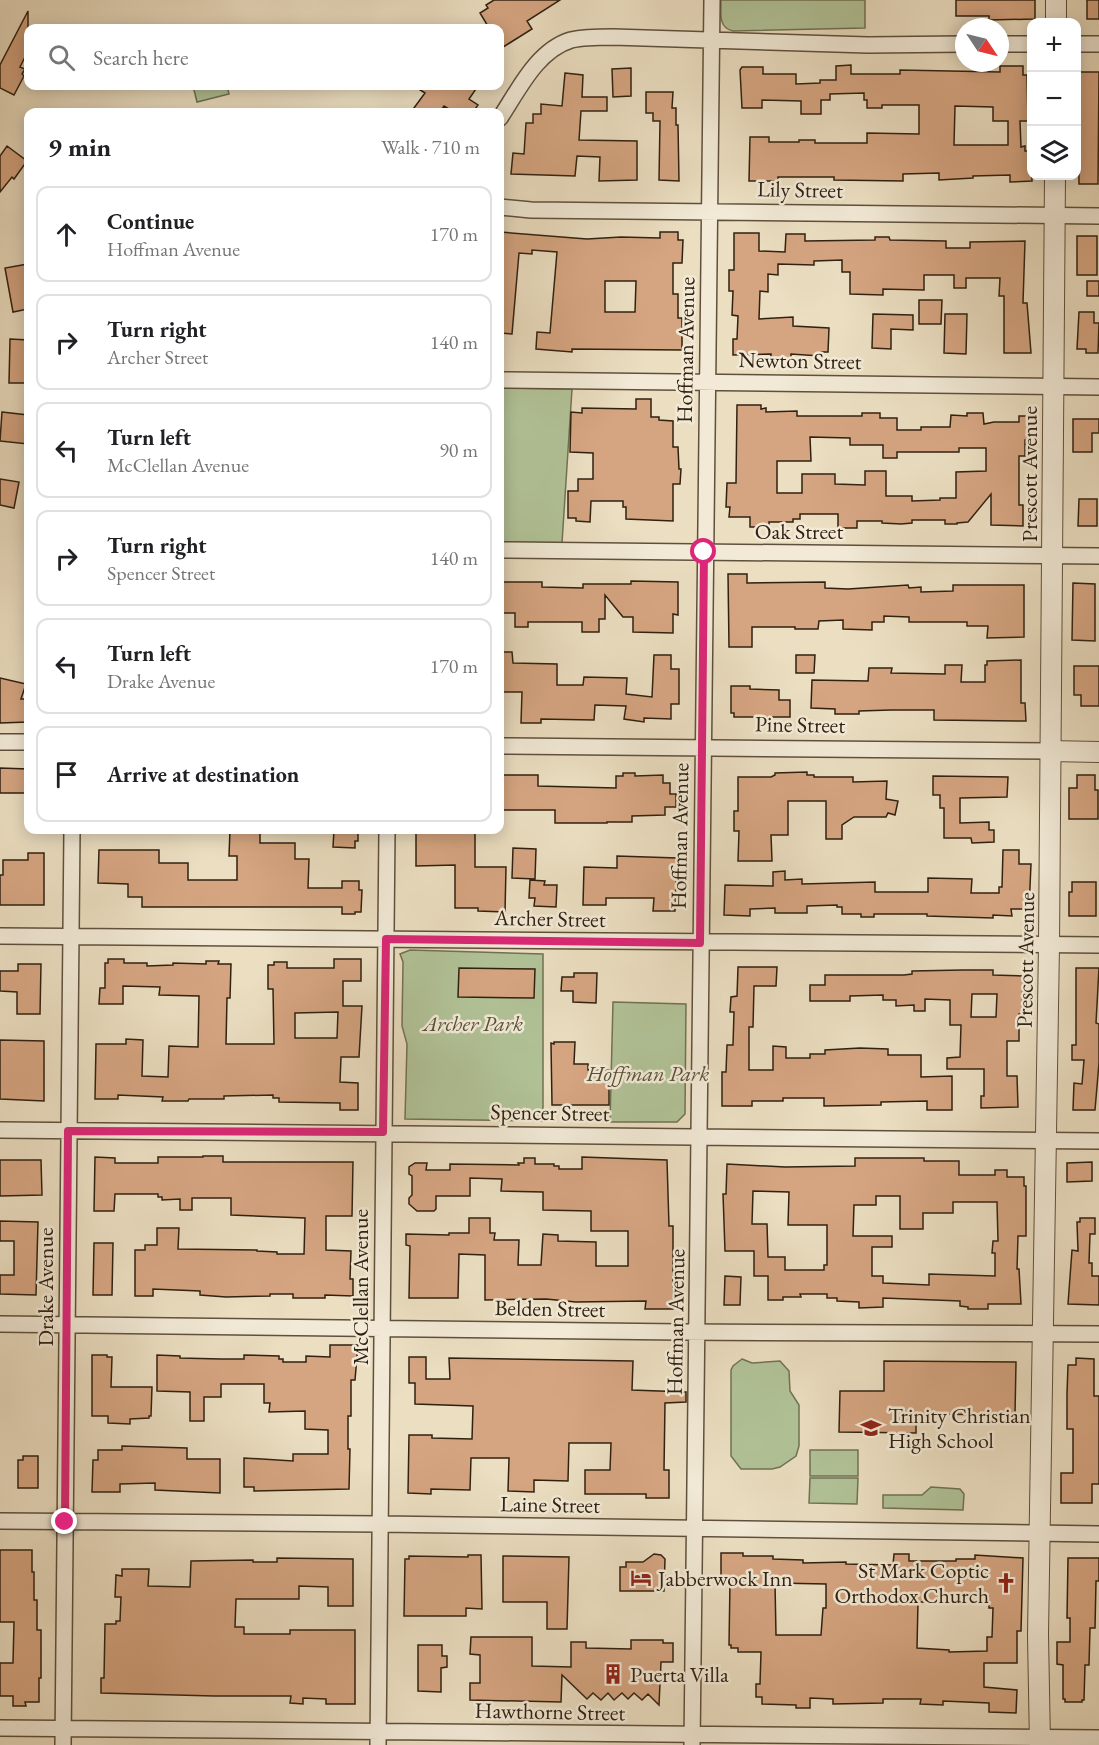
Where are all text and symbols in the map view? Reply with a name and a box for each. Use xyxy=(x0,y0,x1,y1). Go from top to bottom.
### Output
north arrow xyxy=(955,18,1009,72)
map controls xyxy=(1027,18,1081,180)
button: + xyxy=(1027,18,1081,72)
search box xyxy=(24,24,504,90)
icon: search xyxy=(45,41,78,74)
text: Search here xyxy=(93,43,188,72)
button: − xyxy=(1027,72,1081,126)
button: layers xyxy=(1027,126,1081,180)
text: 9 min xyxy=(48,130,111,164)
text: Walk · 710 m xyxy=(381,134,480,160)
street label: Lily Street xyxy=(757,174,843,205)
text: Continue xyxy=(107,207,194,236)
icon: ahead xyxy=(50,218,83,251)
text: 170 m xyxy=(430,221,478,247)
text: Hoffman Avenue xyxy=(107,236,240,262)
street label: Hoffman Avenue xyxy=(670,276,701,423)
text: Turn right xyxy=(107,315,206,344)
icon: right xyxy=(50,326,83,359)
text: 140 m xyxy=(430,329,478,355)
text: Archer Street xyxy=(107,344,208,370)
street label: Newton Street xyxy=(738,345,862,376)
street label: Prescott Avenue xyxy=(1015,406,1044,542)
text: Turn left xyxy=(107,423,191,452)
icon: left xyxy=(50,434,83,467)
text: 90 m xyxy=(439,437,478,463)
text: McClellan Avenue xyxy=(107,452,249,478)
street label: Oak Street xyxy=(755,517,843,546)
text: Turn right xyxy=(107,531,206,560)
route start xyxy=(690,538,716,564)
icon: right xyxy=(50,542,83,575)
text: 140 m xyxy=(430,545,478,571)
text: Spencer Street xyxy=(107,560,215,586)
text: Turn left xyxy=(107,639,191,668)
icon: left xyxy=(50,650,83,683)
text: 170 m xyxy=(430,653,478,679)
text: Drake Avenue xyxy=(107,668,215,694)
street label: Pine Street xyxy=(755,709,846,740)
icon: arrive xyxy=(50,758,83,791)
text: Arrive at destination xyxy=(107,760,299,789)
street label: Hoffman Avenue xyxy=(664,762,695,909)
street label: Prescott Avenue xyxy=(1010,891,1041,1028)
street label: Archer Street xyxy=(493,903,606,934)
park label: Archer Park xyxy=(421,1009,523,1038)
park label: Hoffman Park xyxy=(586,1059,709,1088)
street label: Spencer Street xyxy=(490,1097,610,1128)
street label: McClellan Avenue xyxy=(346,1208,375,1365)
street label: Drake Avenue xyxy=(31,1227,60,1347)
street label: Hoffman Avenue xyxy=(660,1248,691,1395)
street label: Belden Street xyxy=(494,1293,606,1324)
place label: Trinity Christian High School xyxy=(888,1401,1031,1455)
school or university icon: Trinity Christian High School xyxy=(859,1416,883,1440)
street label: Laine Street xyxy=(500,1489,600,1520)
route end xyxy=(51,1508,77,1534)
place label: St Mark Coptic Orthodox Church xyxy=(834,1556,989,1610)
place label: Jabberwock Inn xyxy=(656,1564,793,1593)
hotel icon: Jabberwock Inn xyxy=(629,1566,653,1590)
church icon: St Mark Coptic Orthodox Church xyxy=(994,1571,1018,1595)
place label: Puerta Villa xyxy=(630,1660,729,1689)
building icon: Puerta Villa xyxy=(601,1662,625,1686)
street label: Hawthorne Street xyxy=(474,1696,626,1727)

